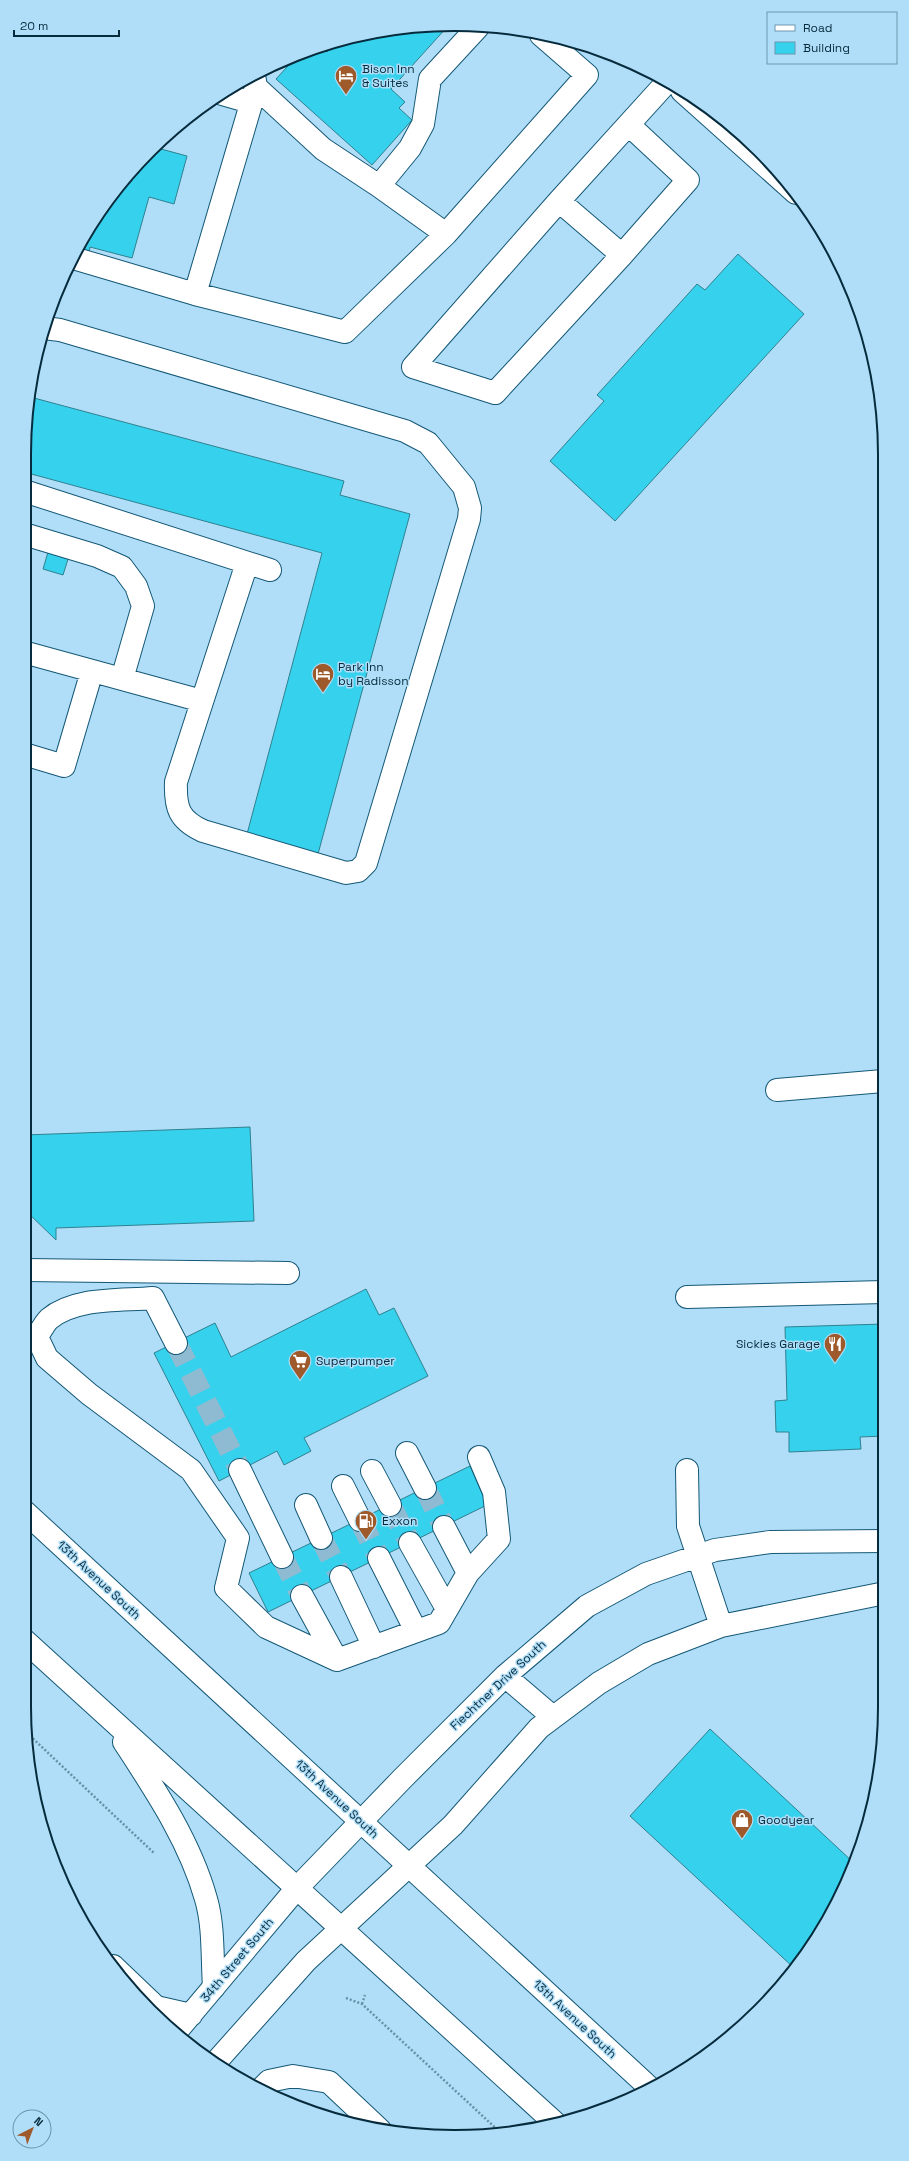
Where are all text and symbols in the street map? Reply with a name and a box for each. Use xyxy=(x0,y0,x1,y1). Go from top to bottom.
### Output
scale bar xyxy=(14,12,119,38)
legend xyxy=(767,12,897,64)
text: 20 m xyxy=(20,18,48,34)
text: Road xyxy=(803,20,832,36)
text: Building xyxy=(803,40,850,56)
place label: Bison Inn & Suites xyxy=(362,61,415,91)
hotel icon: Bison Inn & Suites xyxy=(333,63,359,96)
place label: Park Inn by Radisson xyxy=(338,659,409,689)
hotel icon: Park Inn by Radisson xyxy=(310,661,336,694)
restaurant icon: Sickies Garage xyxy=(822,1331,848,1364)
place label: Sickies Garage xyxy=(736,1336,820,1352)
supermarket icon: Superpumper xyxy=(287,1348,313,1381)
place label: Superpumper xyxy=(316,1353,395,1369)
fuel station icon: Exxon xyxy=(353,1508,379,1541)
place label: Exxon xyxy=(382,1513,417,1529)
street label: 13th Avenue South xyxy=(54,1537,144,1623)
street label: Fiechtner Drive South xyxy=(447,1636,549,1734)
street label: 13th Avenue South xyxy=(292,1756,382,1842)
shop icon: Goodyear xyxy=(729,1807,755,1840)
place label: Goodyear xyxy=(758,1812,815,1828)
street label: 34th Street South xyxy=(197,1914,277,2006)
street label: 13th Avenue South xyxy=(530,1976,620,2062)
north arrow xyxy=(12,2109,52,2149)
text: N xyxy=(31,2114,46,2129)

